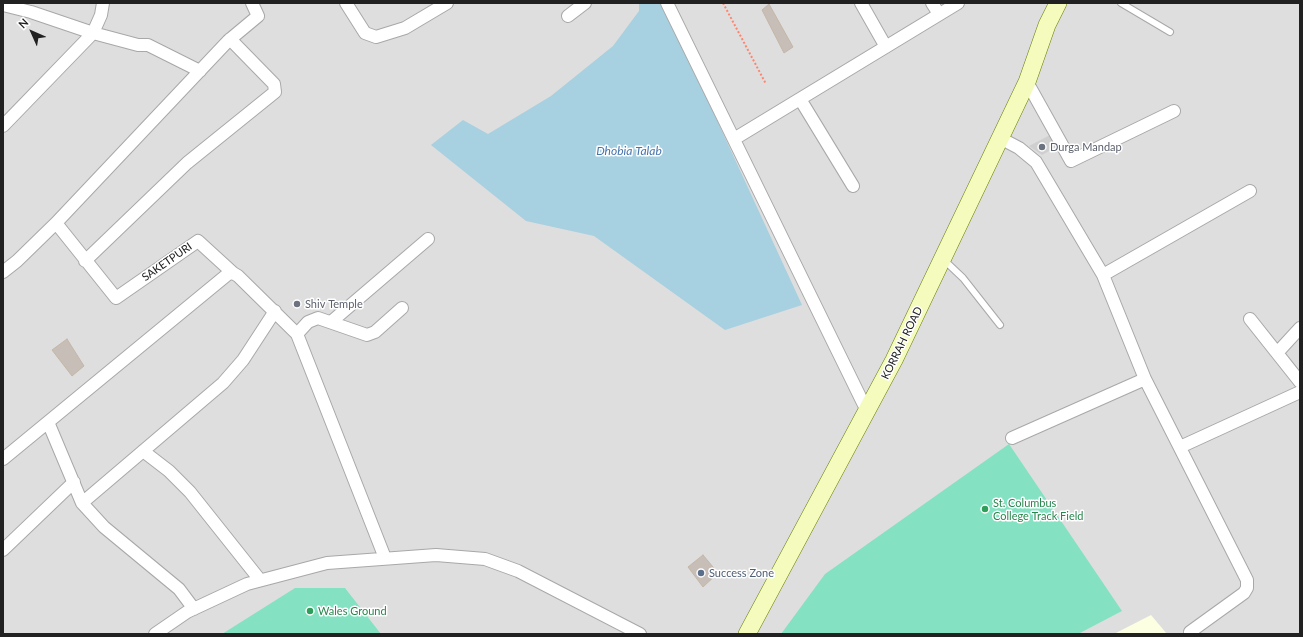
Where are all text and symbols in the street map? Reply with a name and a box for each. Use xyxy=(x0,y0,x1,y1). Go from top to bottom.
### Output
north arrow xyxy=(12,12,52,52)
text: N xyxy=(16,16,31,31)
place label: Durga Mandap xyxy=(1050,140,1122,154)
marker: Durga Mandap xyxy=(1037,142,1047,152)
water label: Dhobia Talab xyxy=(596,144,662,158)
street label: SAKETPURI xyxy=(139,240,195,284)
place label: Shiv Temple xyxy=(305,297,363,311)
marker: Shiv Temple xyxy=(292,299,302,309)
street label: KORRAH ROAD xyxy=(879,304,925,382)
place label: St. Columbus College Track Field xyxy=(993,496,1083,522)
marker: St. Columbus College Track Field xyxy=(980,504,990,514)
place label: Success Zone xyxy=(709,566,774,580)
marker: Success Zone xyxy=(696,568,706,578)
place label: Wales Ground xyxy=(318,604,387,618)
marker: Wales Ground xyxy=(305,606,315,616)

